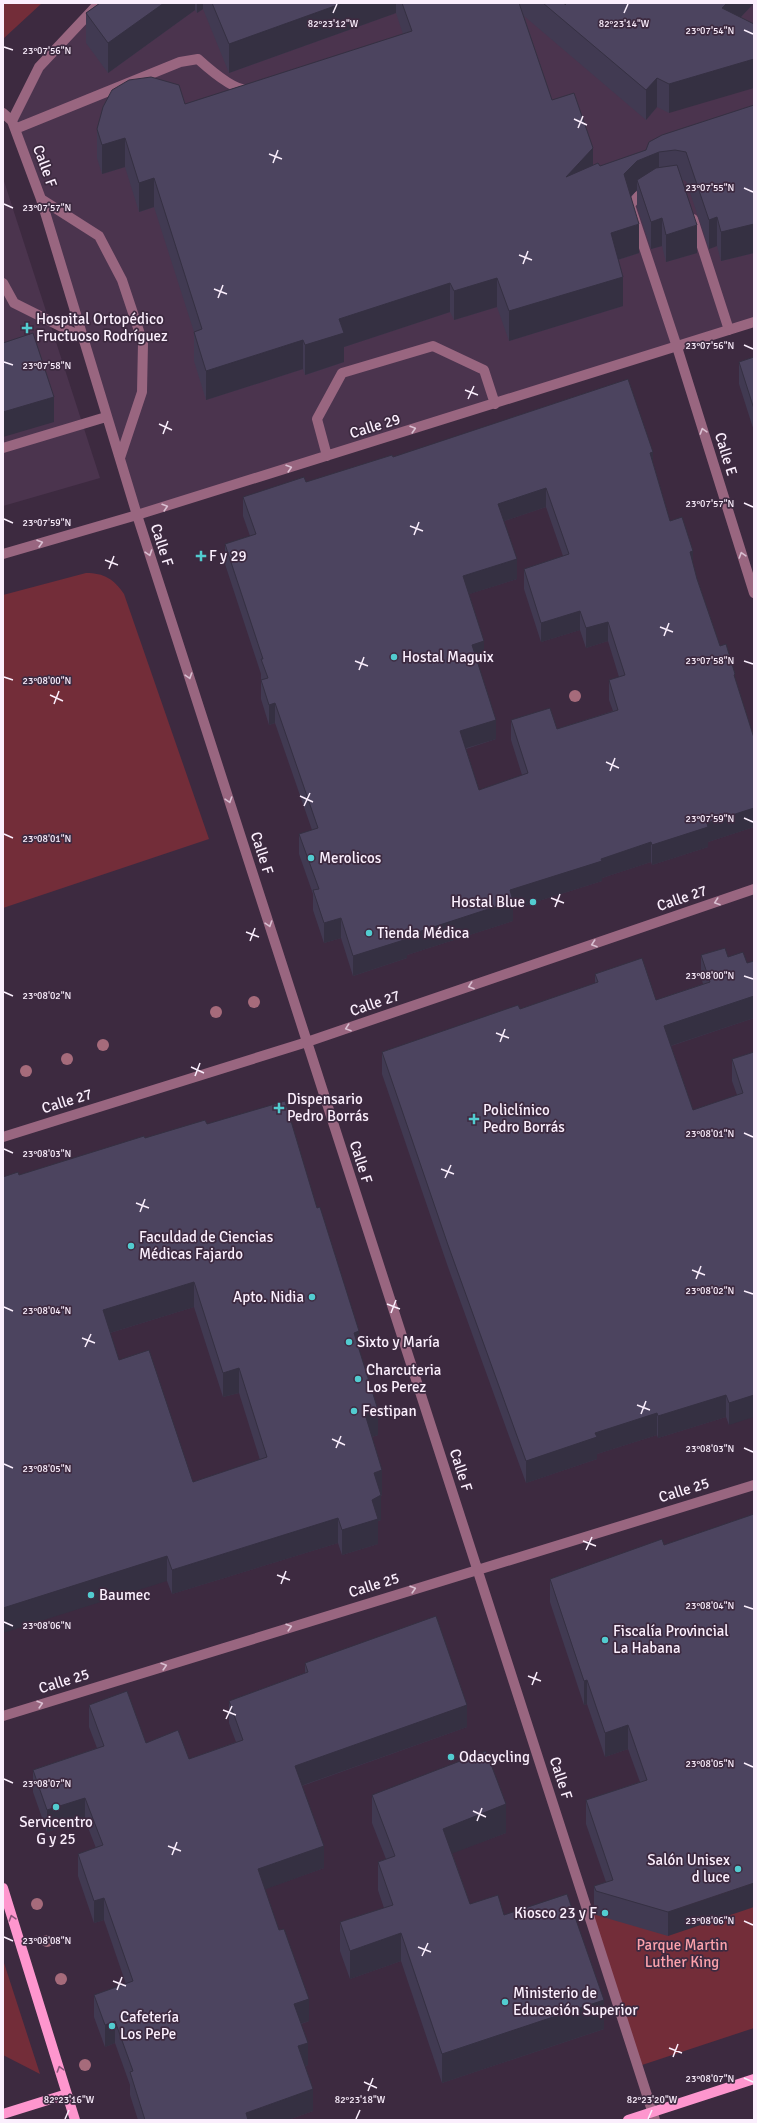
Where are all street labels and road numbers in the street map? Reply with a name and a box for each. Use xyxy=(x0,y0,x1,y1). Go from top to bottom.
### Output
street label: Calle F xyxy=(29,142,61,190)
street label: Calle 29 xyxy=(347,410,403,442)
street label: Calle E xyxy=(711,430,741,478)
street label: Calle F xyxy=(147,521,177,569)
street label: Calle F xyxy=(247,829,277,877)
street label: Calle 27 xyxy=(654,881,710,915)
street label: Calle 27 xyxy=(347,986,403,1020)
street label: Calle 27 xyxy=(39,1085,95,1117)
street label: Calle F xyxy=(346,1138,376,1186)
street label: Calle F xyxy=(446,1446,476,1494)
street label: Calle 25 xyxy=(656,1474,712,1506)
street label: Calle 25 xyxy=(346,1569,402,1601)
street label: Calle 25 xyxy=(36,1665,92,1697)
street label: Calle F xyxy=(546,1754,576,1802)

